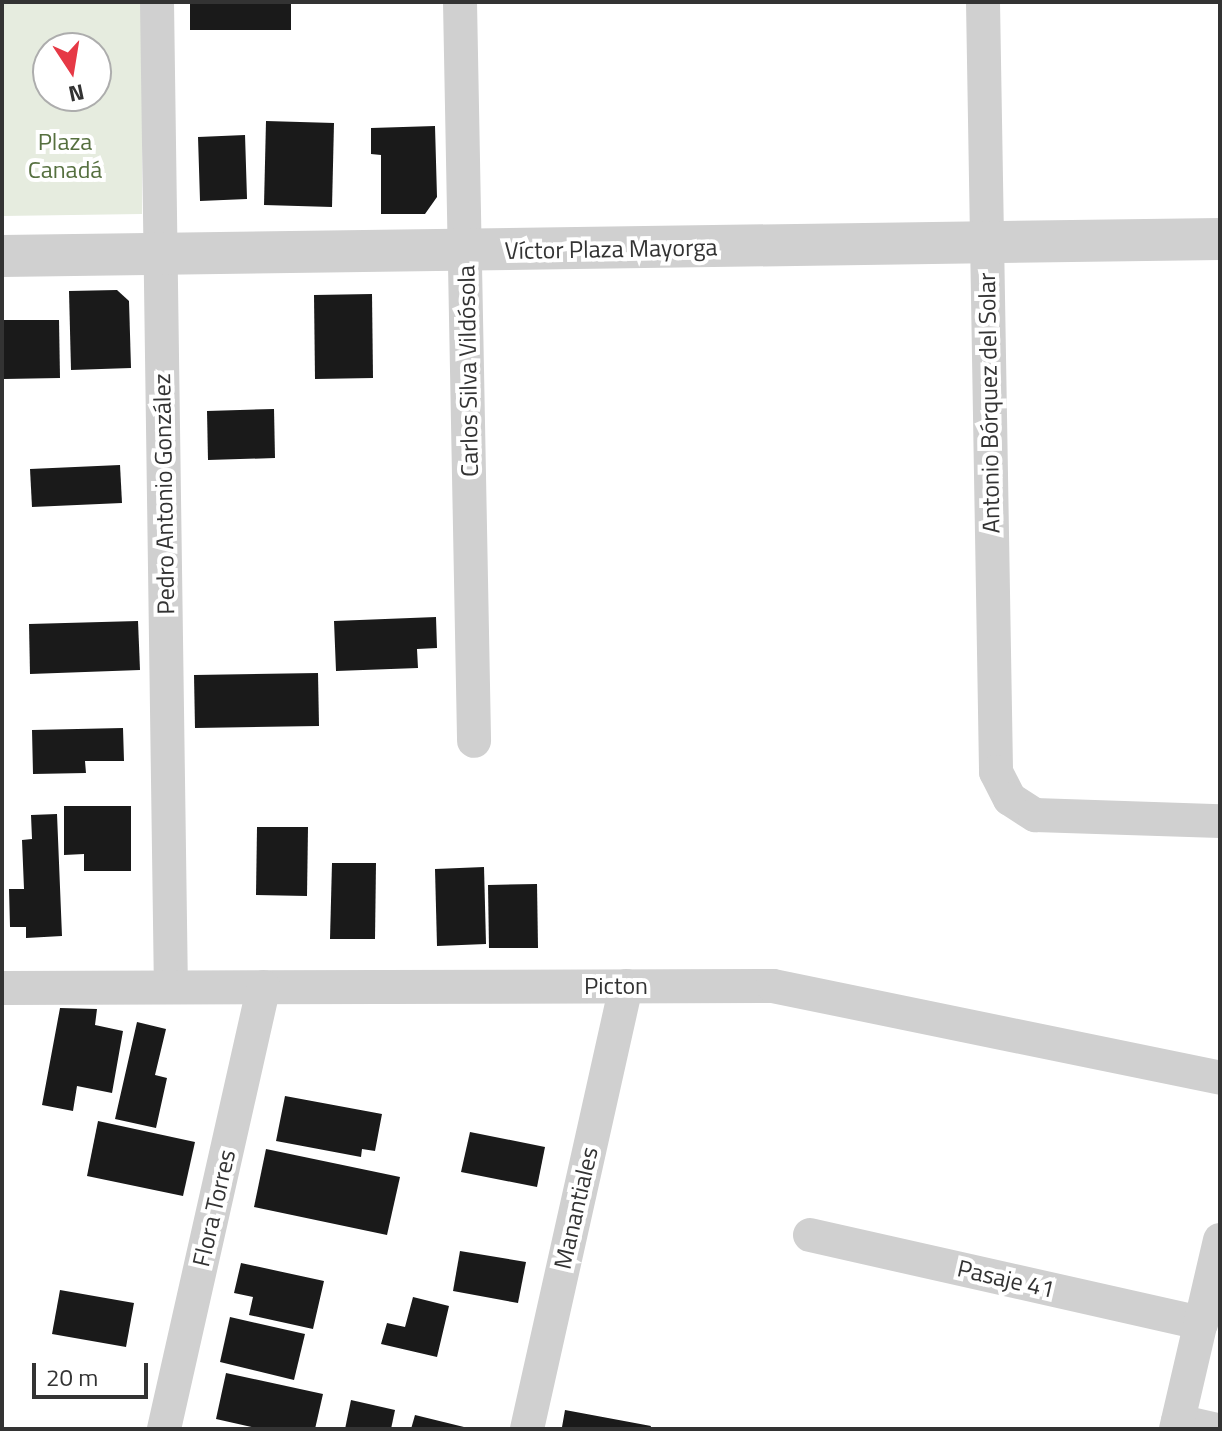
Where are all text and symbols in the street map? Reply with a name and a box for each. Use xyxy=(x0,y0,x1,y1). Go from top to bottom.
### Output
north arrow xyxy=(32,32,112,112)
text: N xyxy=(66,75,88,112)
park label: Plaza Canadá xyxy=(28,128,102,184)
street label: Víctor Plaza Mayorga xyxy=(504,233,718,265)
street label: Carlos Silva Vildósola xyxy=(452,265,484,477)
street label: Antonio Bórquez del Solar xyxy=(972,272,1006,534)
street label: Pedro Antonio González xyxy=(147,373,181,615)
street label: Picton xyxy=(584,972,648,1000)
street label: Manantiales xyxy=(548,1144,604,1272)
street label: Flora Torres xyxy=(187,1147,241,1269)
street label: Pasaje 41 xyxy=(955,1254,1057,1304)
scale bar xyxy=(36,1347,152,1397)
text: 20 m xyxy=(46,1359,98,1395)

